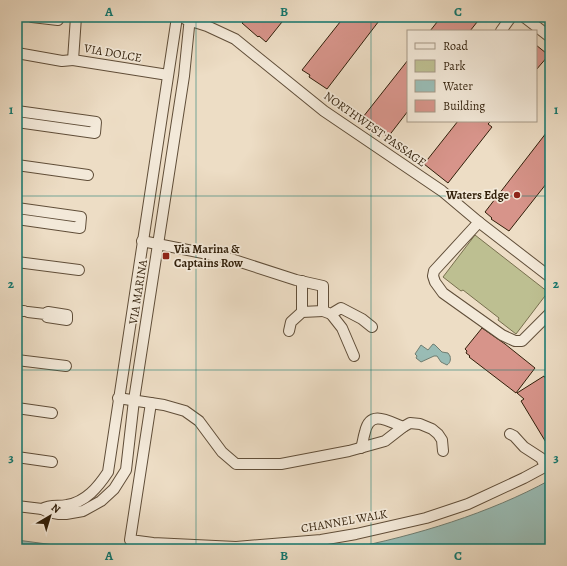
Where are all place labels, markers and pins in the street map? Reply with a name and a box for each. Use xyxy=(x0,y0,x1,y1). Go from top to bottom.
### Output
place label: Waters Edge xyxy=(445,187,509,203)
marker: Waters Edge xyxy=(512,190,522,200)
place label: Via Marina & Captains Row xyxy=(173,241,243,271)
marker: Via Marina & Captains Row xyxy=(161,251,171,261)

